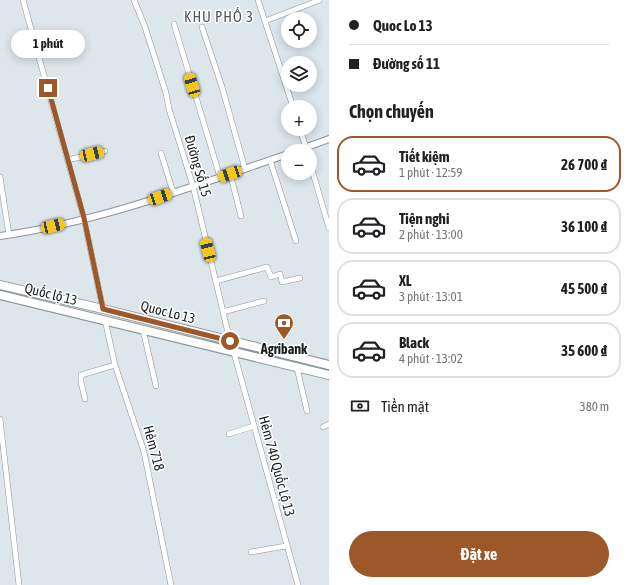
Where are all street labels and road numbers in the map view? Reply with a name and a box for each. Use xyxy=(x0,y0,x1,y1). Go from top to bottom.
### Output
street label: Đường Số 15 xyxy=(182,133,215,199)
street label: Quốc lộ 13 xyxy=(23,279,79,308)
street label: Quoc Lo 13 xyxy=(139,297,197,327)
street label: Hẻm 740 Quốc Lộ 13 xyxy=(256,414,299,518)
street label: Hẻm 718 xyxy=(140,424,168,473)

